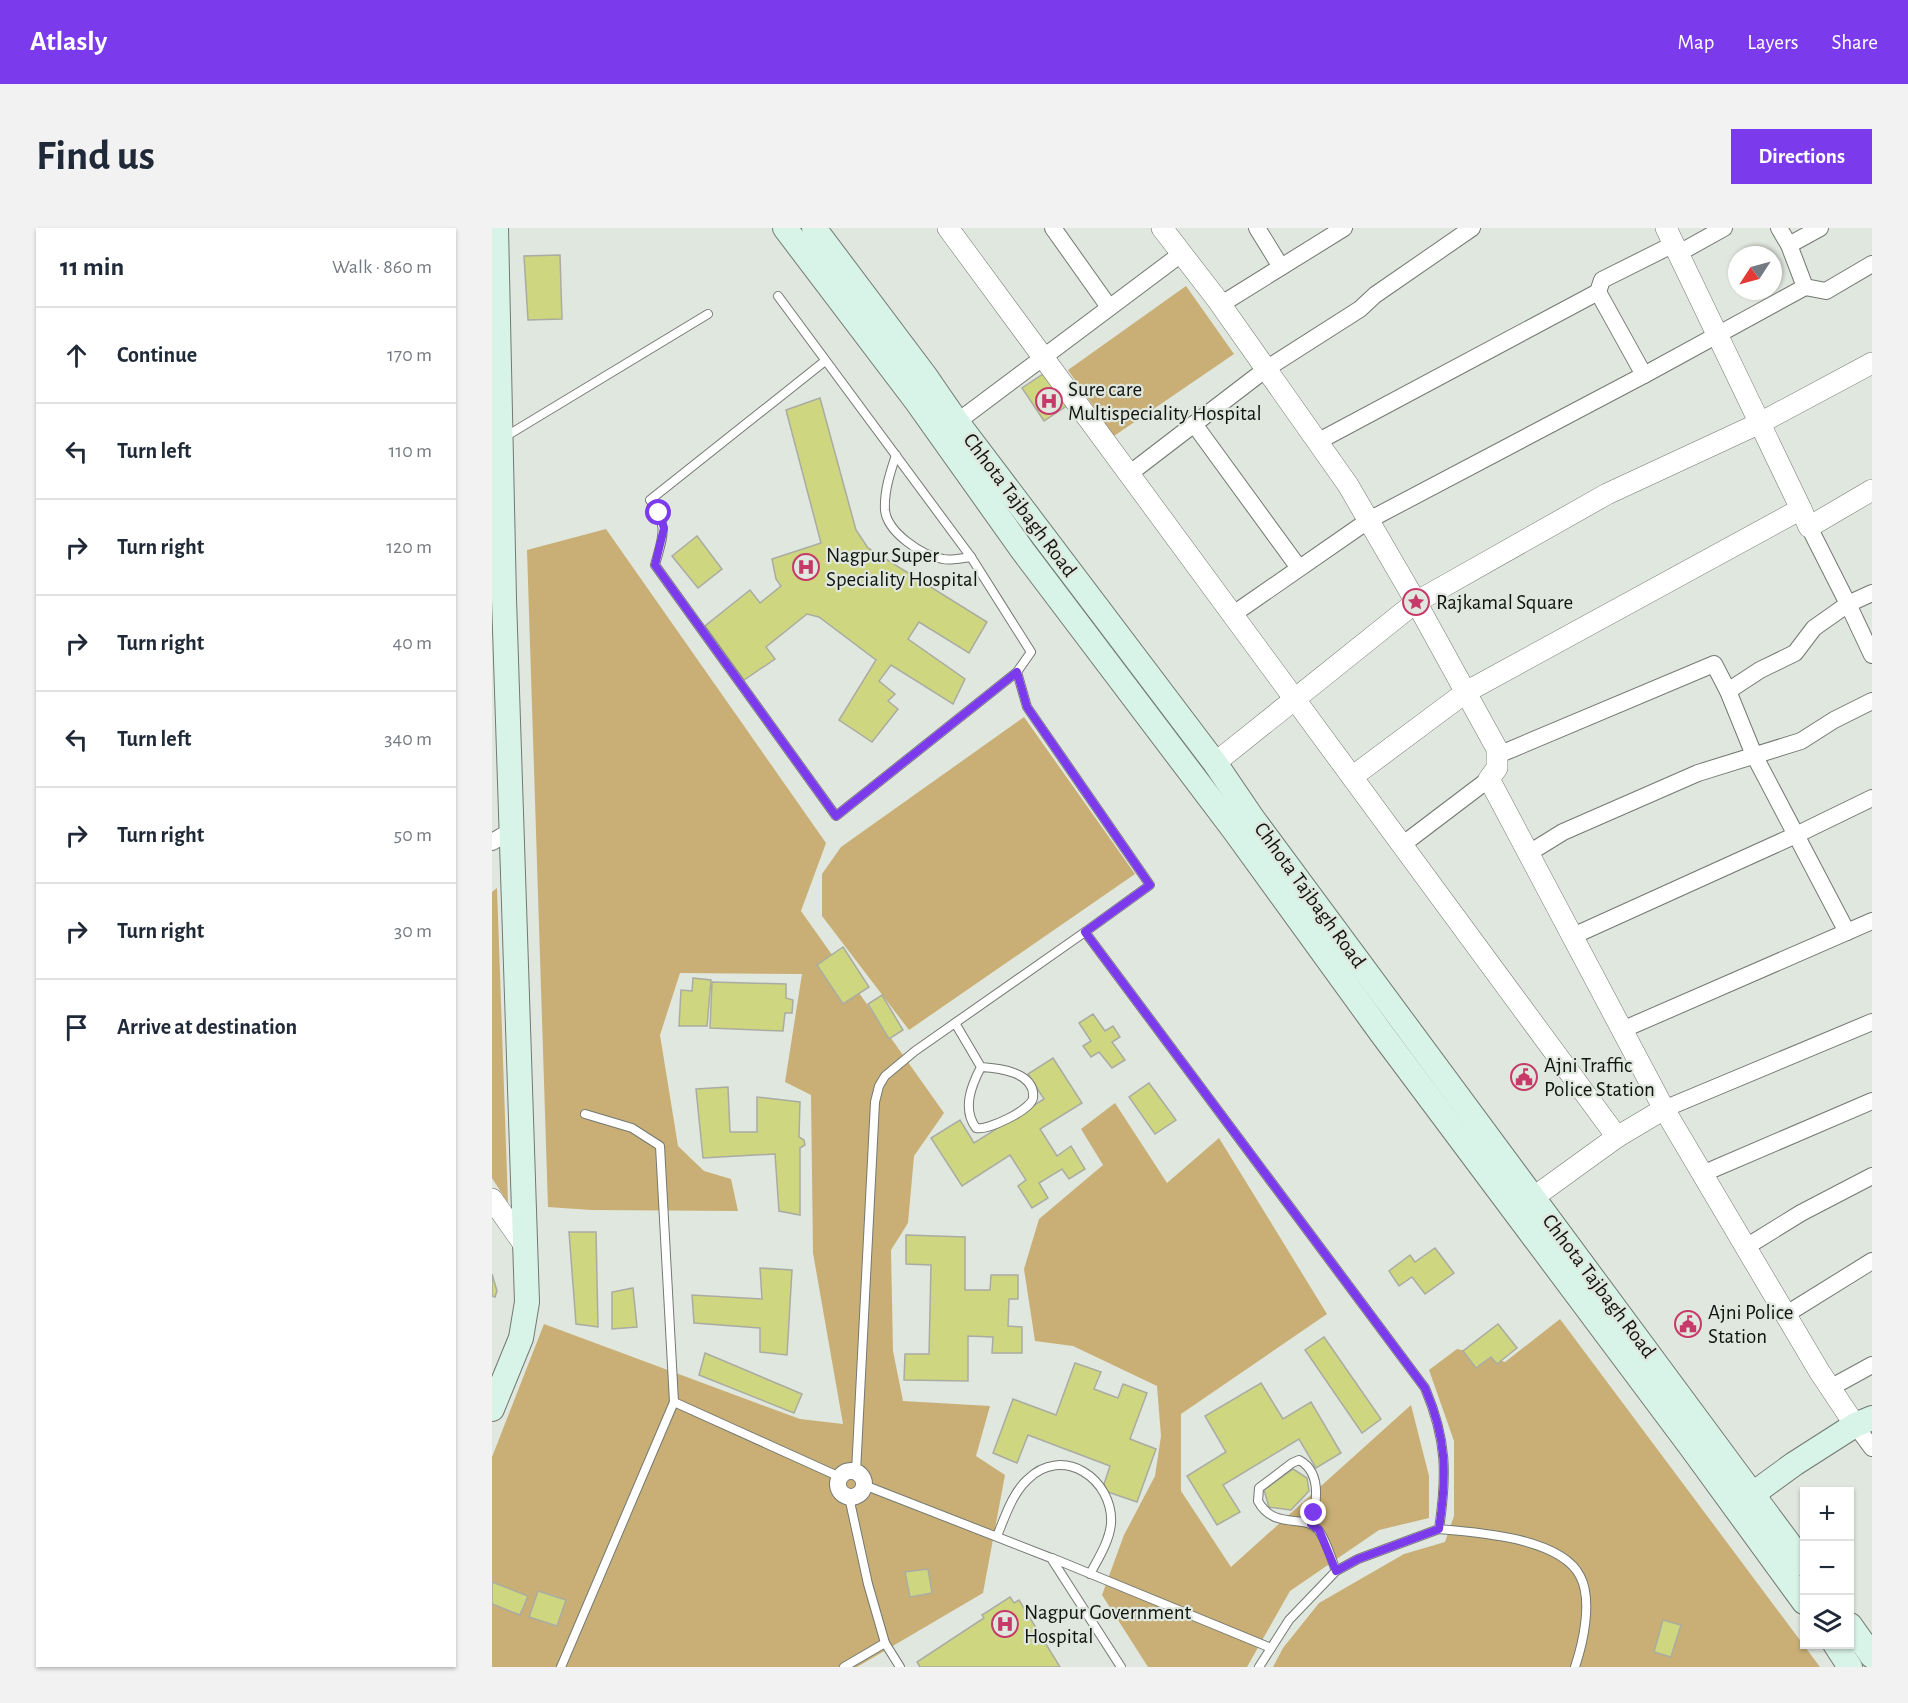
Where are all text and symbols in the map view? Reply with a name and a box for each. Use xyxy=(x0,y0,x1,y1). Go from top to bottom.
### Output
text: Atlasly xyxy=(30,28,107,56)
text: Map xyxy=(1678,32,1714,53)
text: Layers xyxy=(1747,32,1798,53)
text: Share xyxy=(1831,32,1878,53)
button: Directions xyxy=(1731,129,1872,184)
text: Find us xyxy=(36,135,155,177)
north arrow xyxy=(1728,246,1782,300)
text: 11 min xyxy=(60,254,124,280)
text: Walk · 860 m xyxy=(332,257,432,277)
icon: ahead xyxy=(60,339,93,372)
text: Continue xyxy=(117,344,197,366)
text: 170 m xyxy=(387,345,432,365)
place label: Sure care Multispeciality Hospital xyxy=(1068,379,1262,424)
hospital icon: Sure care Multispeciality Hospital xyxy=(1034,386,1064,416)
street label: Chhota Tajbagh Road xyxy=(959,429,1081,581)
icon: left xyxy=(60,435,93,468)
text: Turn left xyxy=(117,440,191,462)
text: 110 m xyxy=(388,441,432,461)
route start xyxy=(645,499,671,525)
icon: right xyxy=(60,531,93,564)
text: Turn right xyxy=(117,536,204,558)
text: 120 m xyxy=(386,537,432,557)
place label: Nagpur Super Speciality Hospital xyxy=(826,545,978,590)
hospital icon: Nagpur Super Speciality Hospital xyxy=(791,552,821,582)
place icon: Rajkamal Square xyxy=(1401,587,1431,617)
place label: Rajkamal Square xyxy=(1436,592,1573,613)
icon: right xyxy=(60,627,93,660)
text: Turn right xyxy=(117,632,204,654)
text: 40 m xyxy=(393,633,432,653)
icon: left xyxy=(60,723,93,756)
text: Turn left xyxy=(117,728,191,750)
text: 340 m xyxy=(384,729,432,749)
street label: Chhota Tajbagh Road xyxy=(1250,818,1370,972)
icon: right xyxy=(60,819,93,852)
text: Turn right xyxy=(117,824,204,846)
text: 50 m xyxy=(394,825,432,845)
icon: right xyxy=(60,915,93,948)
text: Turn right xyxy=(117,920,204,942)
text: 30 m xyxy=(394,921,432,941)
icon: arrive xyxy=(60,1011,93,1044)
text: Arrive at destination xyxy=(117,1016,297,1038)
place label: Ajni Traffic Police Station xyxy=(1544,1055,1655,1100)
public building icon: Ajni Traffic Police Station xyxy=(1509,1062,1539,1092)
street label: Chhota Tajbagh Road xyxy=(1538,1210,1660,1362)
place label: Ajni Police Station xyxy=(1708,1302,1793,1347)
public building icon: Ajni Police Station xyxy=(1673,1309,1703,1339)
map controls xyxy=(1800,1487,1854,1649)
button: + xyxy=(1800,1487,1854,1541)
route end xyxy=(1300,1499,1326,1525)
button: − xyxy=(1800,1541,1854,1595)
button: layers xyxy=(1800,1595,1854,1649)
place label: Nagpur Government Hospital xyxy=(1024,1602,1191,1647)
hospital icon: Nagpur Government Hospital xyxy=(990,1609,1020,1639)

